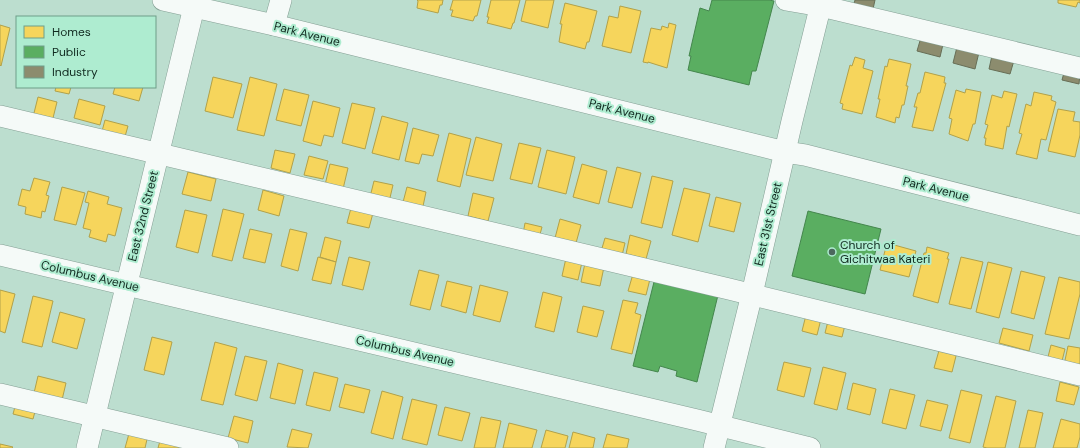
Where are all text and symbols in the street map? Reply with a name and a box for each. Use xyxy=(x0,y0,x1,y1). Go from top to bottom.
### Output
legend xyxy=(16,16,156,88)
street label: Park Avenue xyxy=(272,18,342,50)
text: Homes xyxy=(52,24,91,40)
text: Public xyxy=(52,44,86,60)
text: Industry xyxy=(52,64,98,80)
street label: Park Avenue xyxy=(587,95,657,127)
street label: East 32nd Street xyxy=(124,169,162,263)
street label: Park Avenue xyxy=(901,173,971,205)
street label: East 31st Street xyxy=(751,180,785,267)
place label: Church of Gichitwaa Kateri xyxy=(840,237,930,267)
marker: Church of Gichitwaa Kateri xyxy=(827,247,837,257)
street label: Columbus Avenue xyxy=(39,257,141,295)
street label: Columbus Avenue xyxy=(354,332,456,370)

